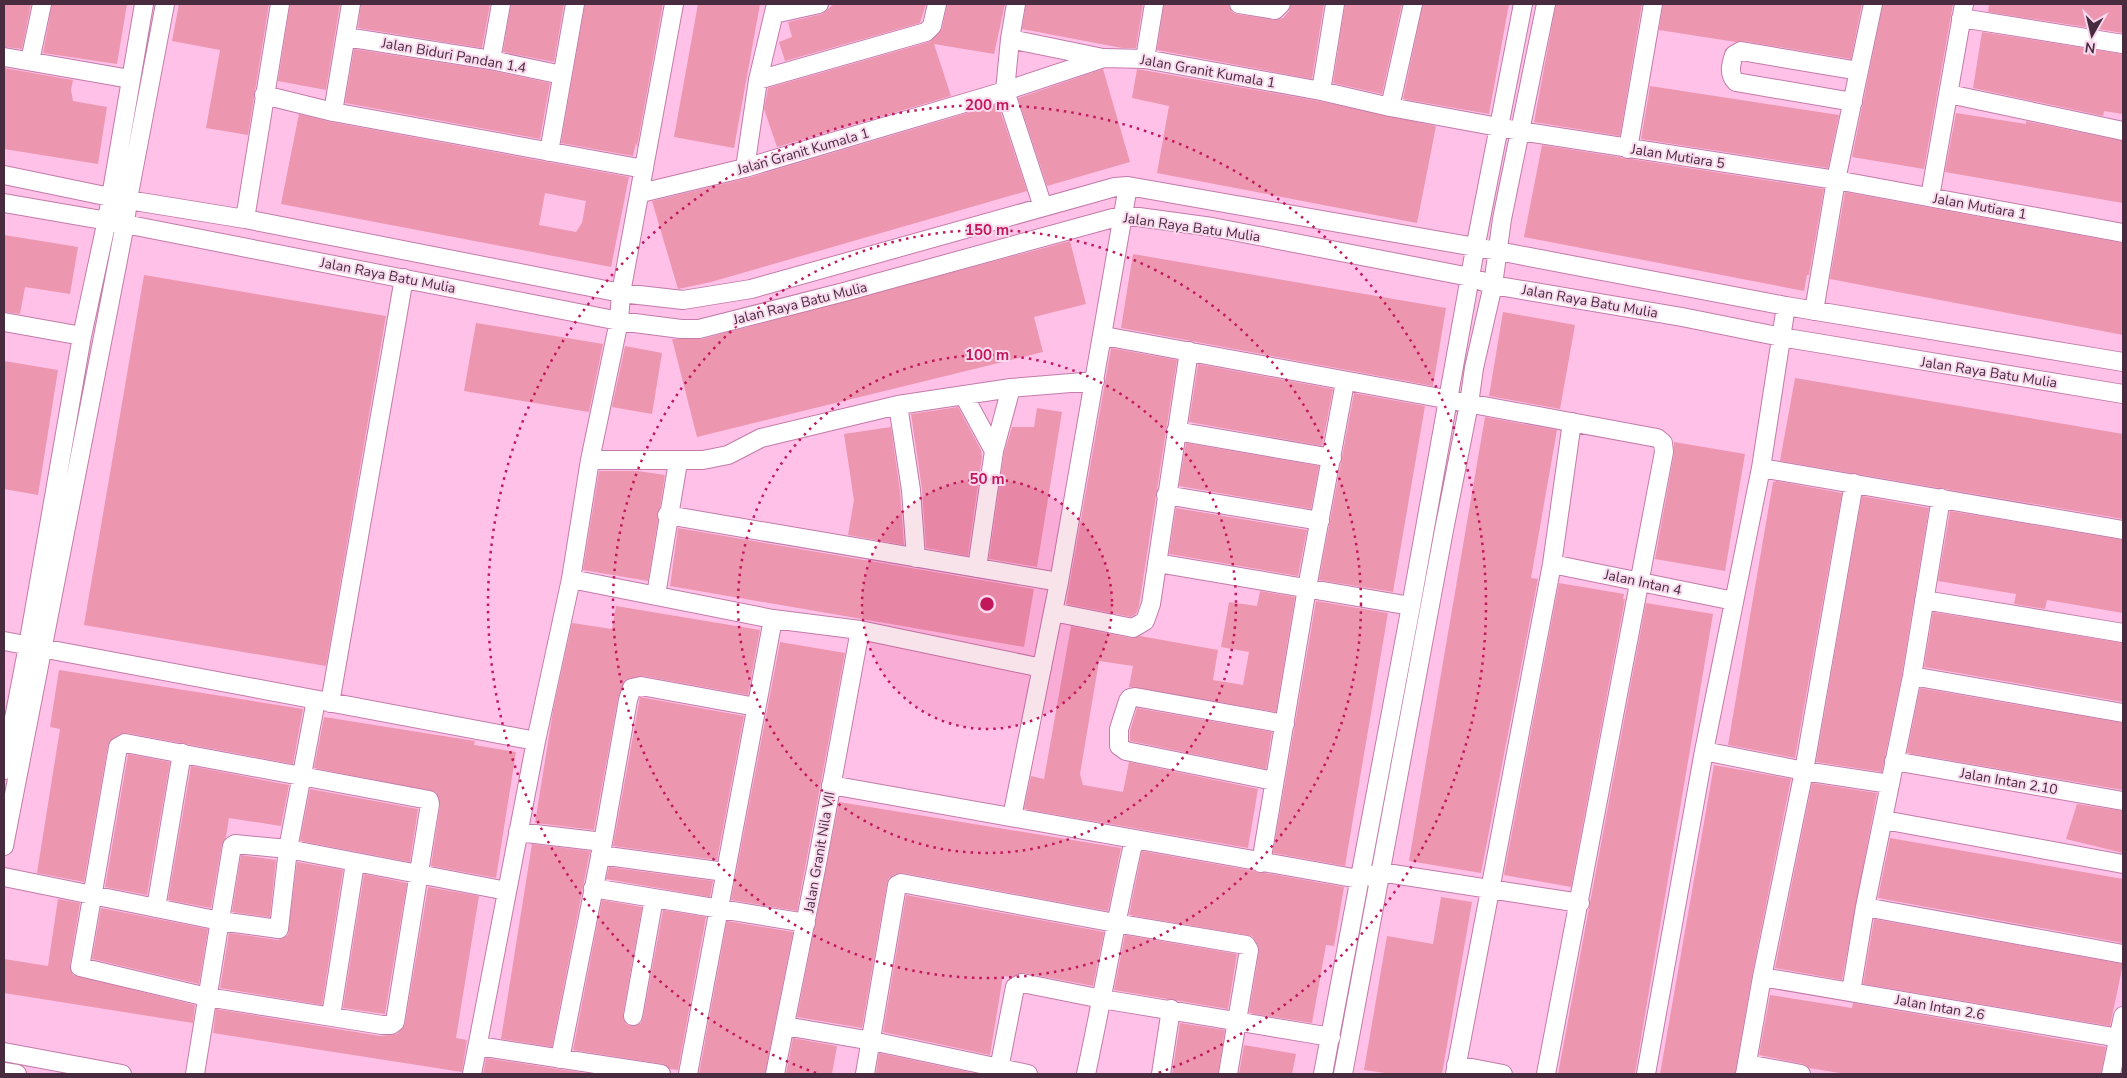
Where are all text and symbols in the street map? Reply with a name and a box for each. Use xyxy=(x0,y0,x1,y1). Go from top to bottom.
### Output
north arrow xyxy=(2067,10,2117,60)
street label: Jalan Biduri Pandan 1.4 xyxy=(379,33,528,78)
text: N xyxy=(2084,37,2097,58)
street label: Jalan Granit Kumala 1 xyxy=(1138,50,1277,93)
text: 200 m xyxy=(965,95,1009,115)
street label: Jalan Granit Kumala 1 xyxy=(734,124,871,180)
street label: Jalan Mutiara 5 xyxy=(1629,140,1726,173)
street label: Jalan Mutiara 1 xyxy=(1931,189,2028,224)
street label: Jalan Raya Batu Mulia xyxy=(1121,208,1261,246)
text: 150 m xyxy=(965,220,1009,240)
street label: Jalan Raya Batu Mulia xyxy=(318,253,457,298)
street label: Jalan Raya Batu Mulia xyxy=(730,278,869,330)
street label: Jalan Raya Batu Mulia xyxy=(1519,280,1659,323)
text: 100 m xyxy=(965,345,1009,365)
street label: Jalan Raya Batu Mulia xyxy=(1918,352,2058,393)
text: 50 m xyxy=(969,469,1005,489)
street label: Jalan Intan 4 xyxy=(1601,565,1683,600)
centre of rings xyxy=(978,595,996,613)
street label: Jalan Intan 2.10 xyxy=(1958,763,2059,799)
street label: Jalan Granit Nila VII xyxy=(799,790,840,915)
street label: Jalan Intan 2.6 xyxy=(1893,990,1986,1025)

